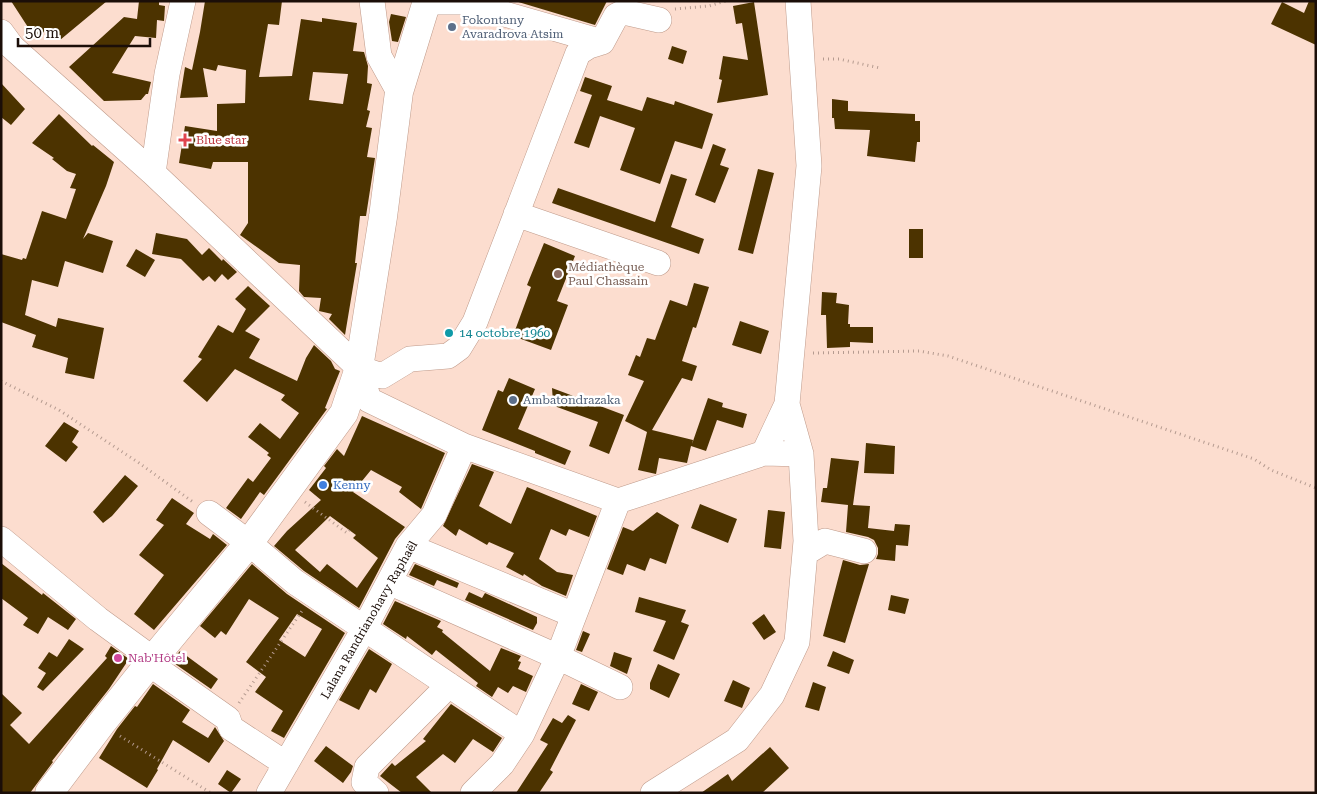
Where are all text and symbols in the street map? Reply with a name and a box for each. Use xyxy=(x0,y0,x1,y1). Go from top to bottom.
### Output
place label: Fokontany Avaradrova Atsim xyxy=(462,13,564,41)
scale bar xyxy=(18,15,150,47)
marker: Fokontany Avaradrova Atsim xyxy=(446,21,458,33)
text: 50 m xyxy=(25,24,60,42)
marker: Blue star xyxy=(178,133,192,147)
place label: Blue star xyxy=(196,133,246,147)
place label: Médiathèque Paul Chassain xyxy=(568,260,649,288)
marker: Médiathèque Paul Chassain xyxy=(552,268,564,280)
place label: 14 octobre 1960 xyxy=(459,326,551,340)
marker: 14 octobre 1960 xyxy=(443,327,455,339)
place label: Ambatondrazaka xyxy=(523,393,621,407)
marker: Ambatondrazaka xyxy=(507,394,519,406)
place label: Kenny xyxy=(333,478,371,492)
marker: Kenny xyxy=(317,479,329,491)
street label: Lalana Randrianohavy Raphaël xyxy=(318,538,420,702)
place label: Nab'Hôtel xyxy=(128,651,186,665)
marker: Nab'Hôtel xyxy=(112,652,124,664)

